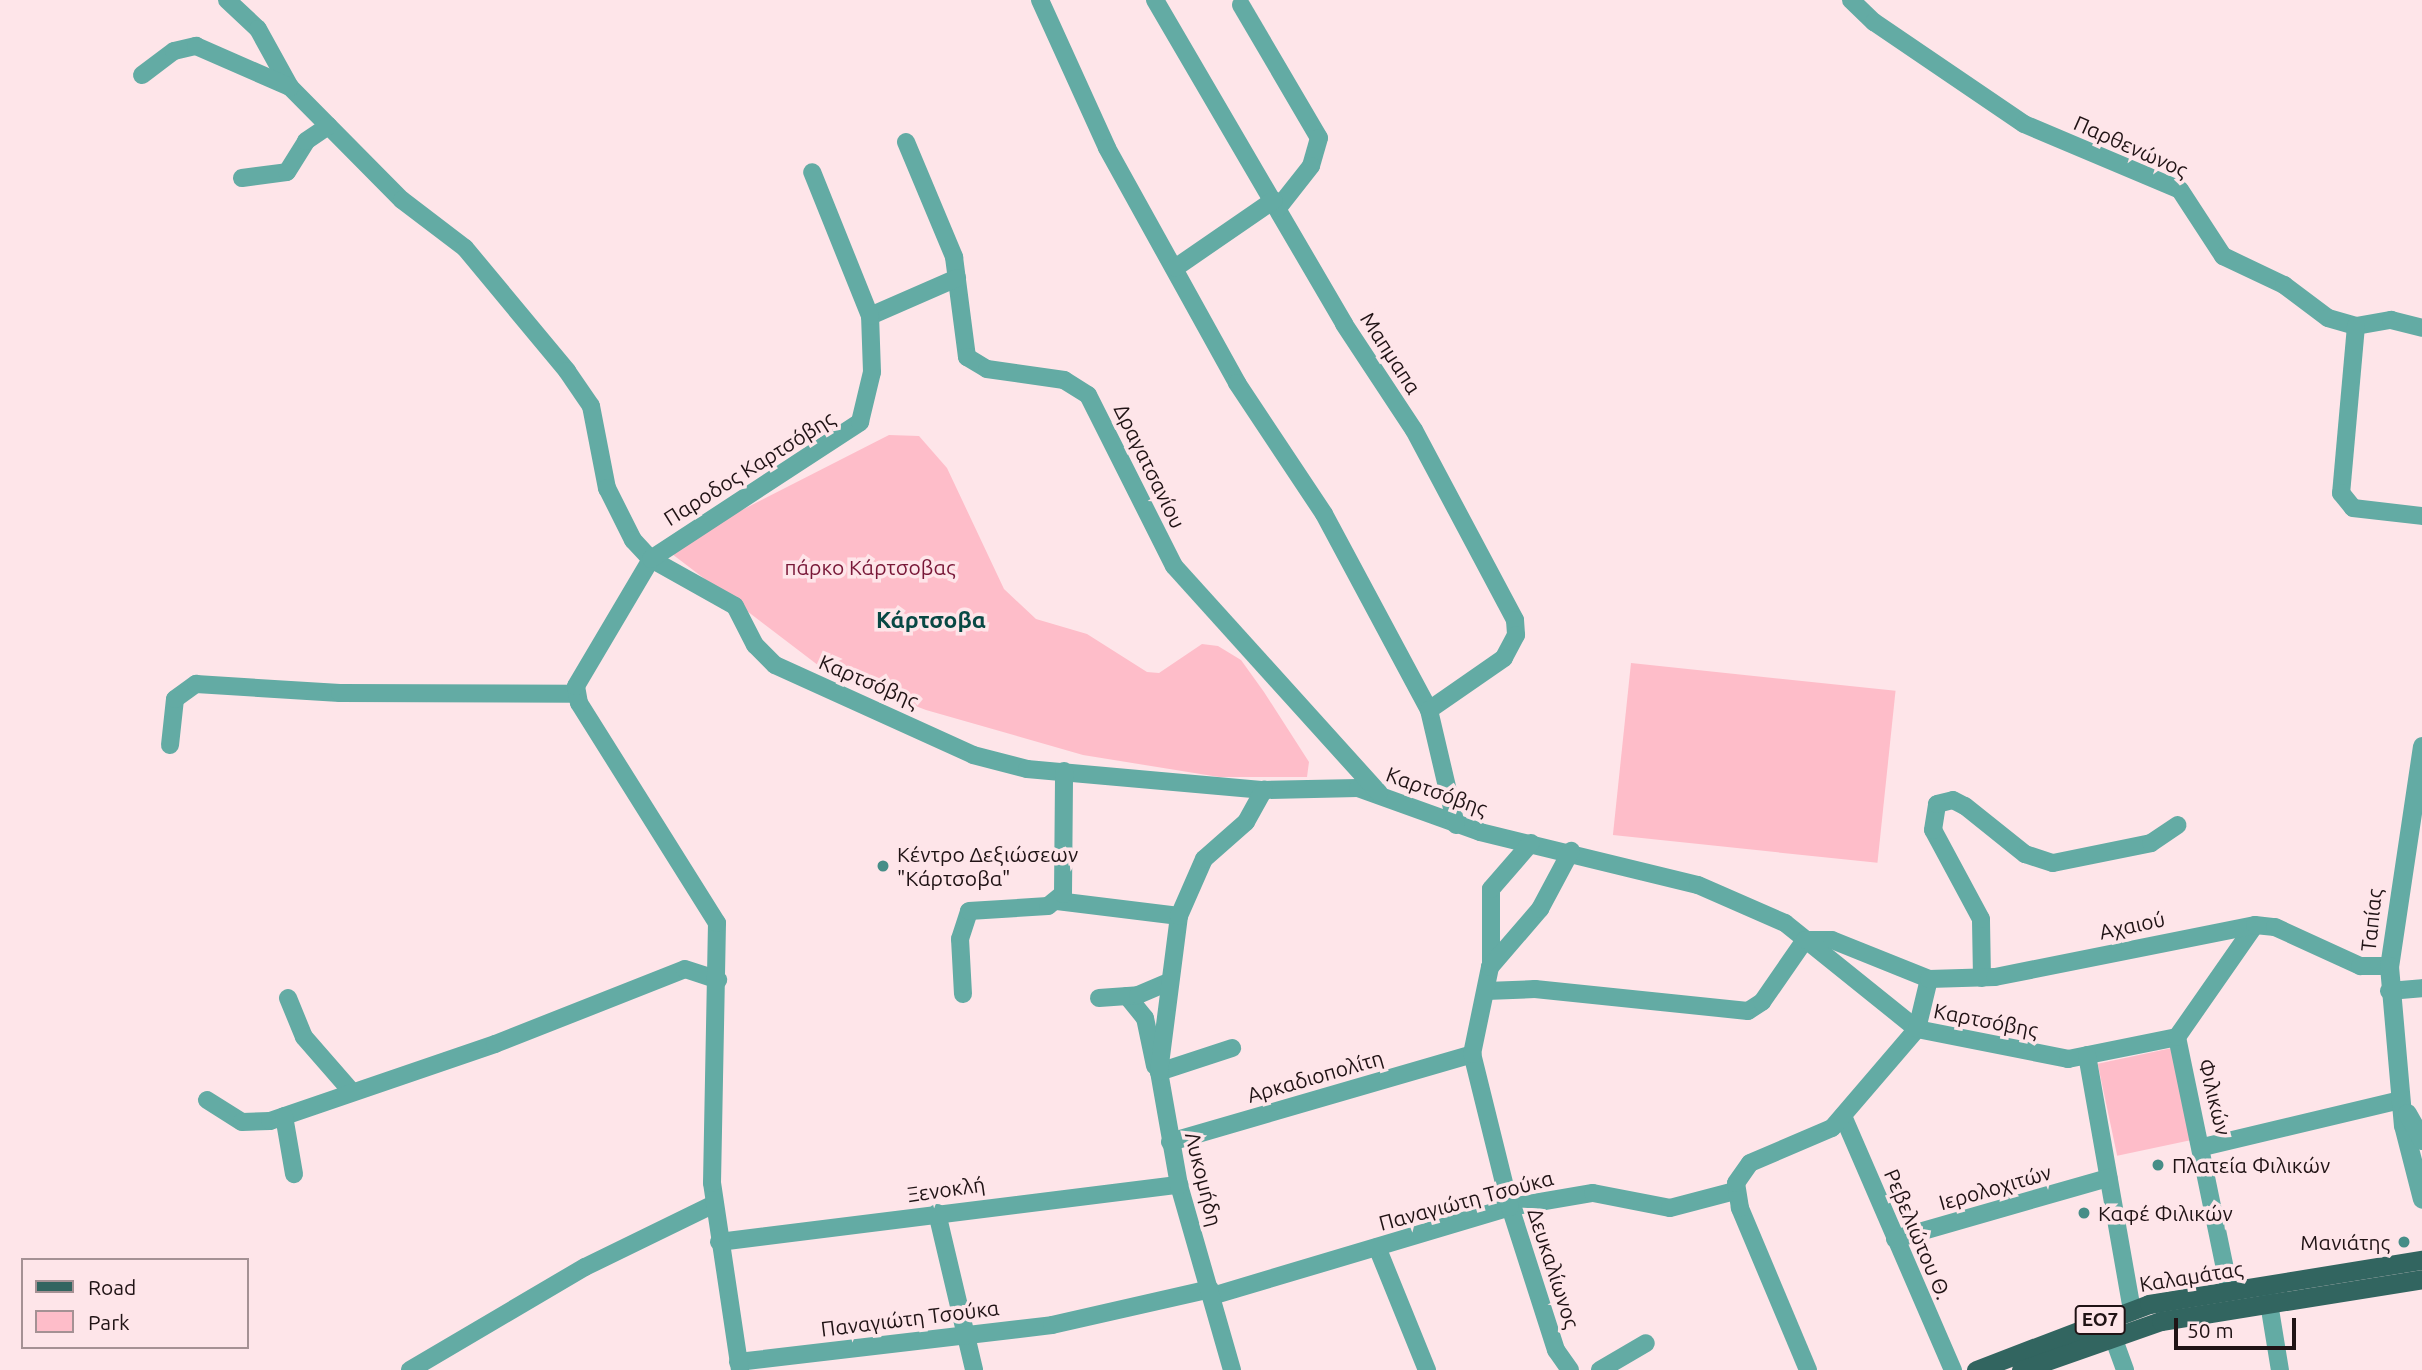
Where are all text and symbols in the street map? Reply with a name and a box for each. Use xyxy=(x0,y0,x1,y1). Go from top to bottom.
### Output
street label: Παρθενώνος xyxy=(2070,110,2192,182)
street label: Μαπμαπα xyxy=(1355,307,1427,399)
street label: Δραγατσανίου xyxy=(1109,400,1191,532)
street label: Παροδος Καρτσόβης xyxy=(659,405,839,531)
park label: πάρκο Κάρτσοβας xyxy=(784,554,956,580)
district label: Κάρτσοβα xyxy=(876,606,986,634)
street label: Καρτσόβης xyxy=(815,649,923,713)
street label: Καρτσόβης xyxy=(1383,761,1491,821)
place label: Κέντρο Δεξιώσεων "Κάρτσοβα" xyxy=(897,841,1078,891)
marker: Κέντρο Δεξιώσεων "Κάρτσοβα" xyxy=(875,858,891,874)
street label: Ταπίας xyxy=(2355,887,2387,953)
street label: Αχαιού xyxy=(2097,906,2167,944)
street label: Καρτσόβης xyxy=(1932,998,2040,1042)
street label: Αρκαδιοπολίτη xyxy=(1244,1045,1386,1107)
street label: Φιλικών xyxy=(2193,1056,2237,1138)
street label: Λυκομήδη xyxy=(1180,1129,1228,1229)
place label: Πλατεία Φιλικών xyxy=(2172,1152,2330,1178)
marker: Πλατεία Φιλικών xyxy=(2150,1157,2166,1173)
street label: Ιερολοχιτών xyxy=(1936,1159,2054,1215)
street label: Παναγιώτη Τσούκα xyxy=(1376,1165,1556,1235)
street label: Ρεβελιώτου Θ. xyxy=(1879,1165,1957,1303)
street label: Ξενοκλή xyxy=(906,1171,986,1207)
place label: Καφέ Φιλικών xyxy=(2098,1200,2233,1226)
street label: Δευκαλίωνος xyxy=(1523,1205,1585,1331)
marker: Καφέ Φιλικών xyxy=(2076,1205,2092,1221)
place label: Μανιάτης xyxy=(2300,1229,2390,1255)
marker: Μανιάτης xyxy=(2396,1234,2412,1250)
street label: Καλαμάτας xyxy=(2137,1255,2245,1297)
legend xyxy=(21,1258,248,1349)
text: Road xyxy=(88,1275,136,1299)
street label: Παναγιώτη Τσούκα xyxy=(819,1295,1001,1341)
road number: ΕΟ7 xyxy=(2074,1304,2126,1336)
scale bar xyxy=(2177,1304,2300,1348)
text: Park xyxy=(88,1310,130,1334)
text: 50 m xyxy=(2187,1318,2234,1342)

